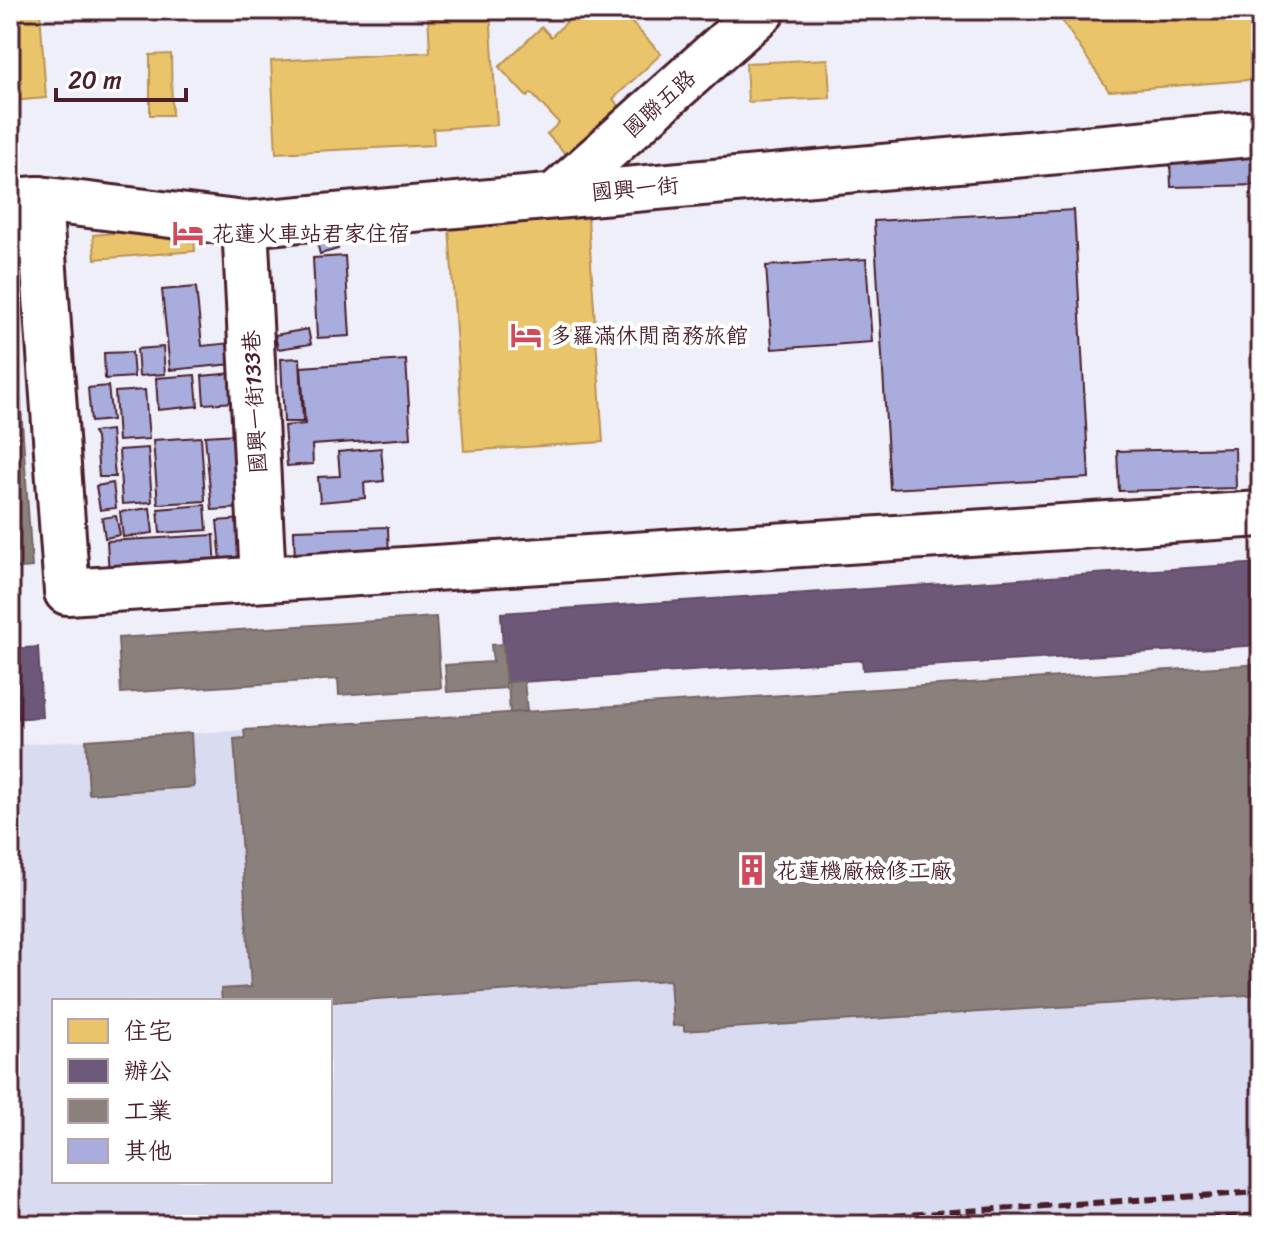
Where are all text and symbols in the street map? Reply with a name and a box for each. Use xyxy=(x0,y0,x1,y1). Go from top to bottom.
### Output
scale bar xyxy=(56,52,186,102)
text: 20 m xyxy=(68,59,122,101)
street label: 國聯五路 xyxy=(614,59,705,147)
street label: 國興一街 xyxy=(590,165,681,212)
place label: 花蓮火車站君家住宿 xyxy=(212,214,410,253)
hotel icon: 花蓮火車站君家住宿 xyxy=(171,216,205,250)
place label: 多羅滿休閒商務旅館 xyxy=(550,316,748,355)
hotel icon: 多羅滿休閒商務旅館 xyxy=(509,318,543,352)
street label: 國興一街133巷 xyxy=(231,329,278,475)
place label: 花蓮機廠檢修工廠 xyxy=(776,851,952,890)
building icon: 花蓮機廠檢修工廠 xyxy=(735,853,769,887)
legend xyxy=(52,999,332,1183)
text: 住宅 xyxy=(124,1010,172,1052)
text: 辦公 xyxy=(124,1050,172,1092)
text: 工業 xyxy=(124,1090,172,1132)
text: 其他 xyxy=(124,1130,172,1172)

